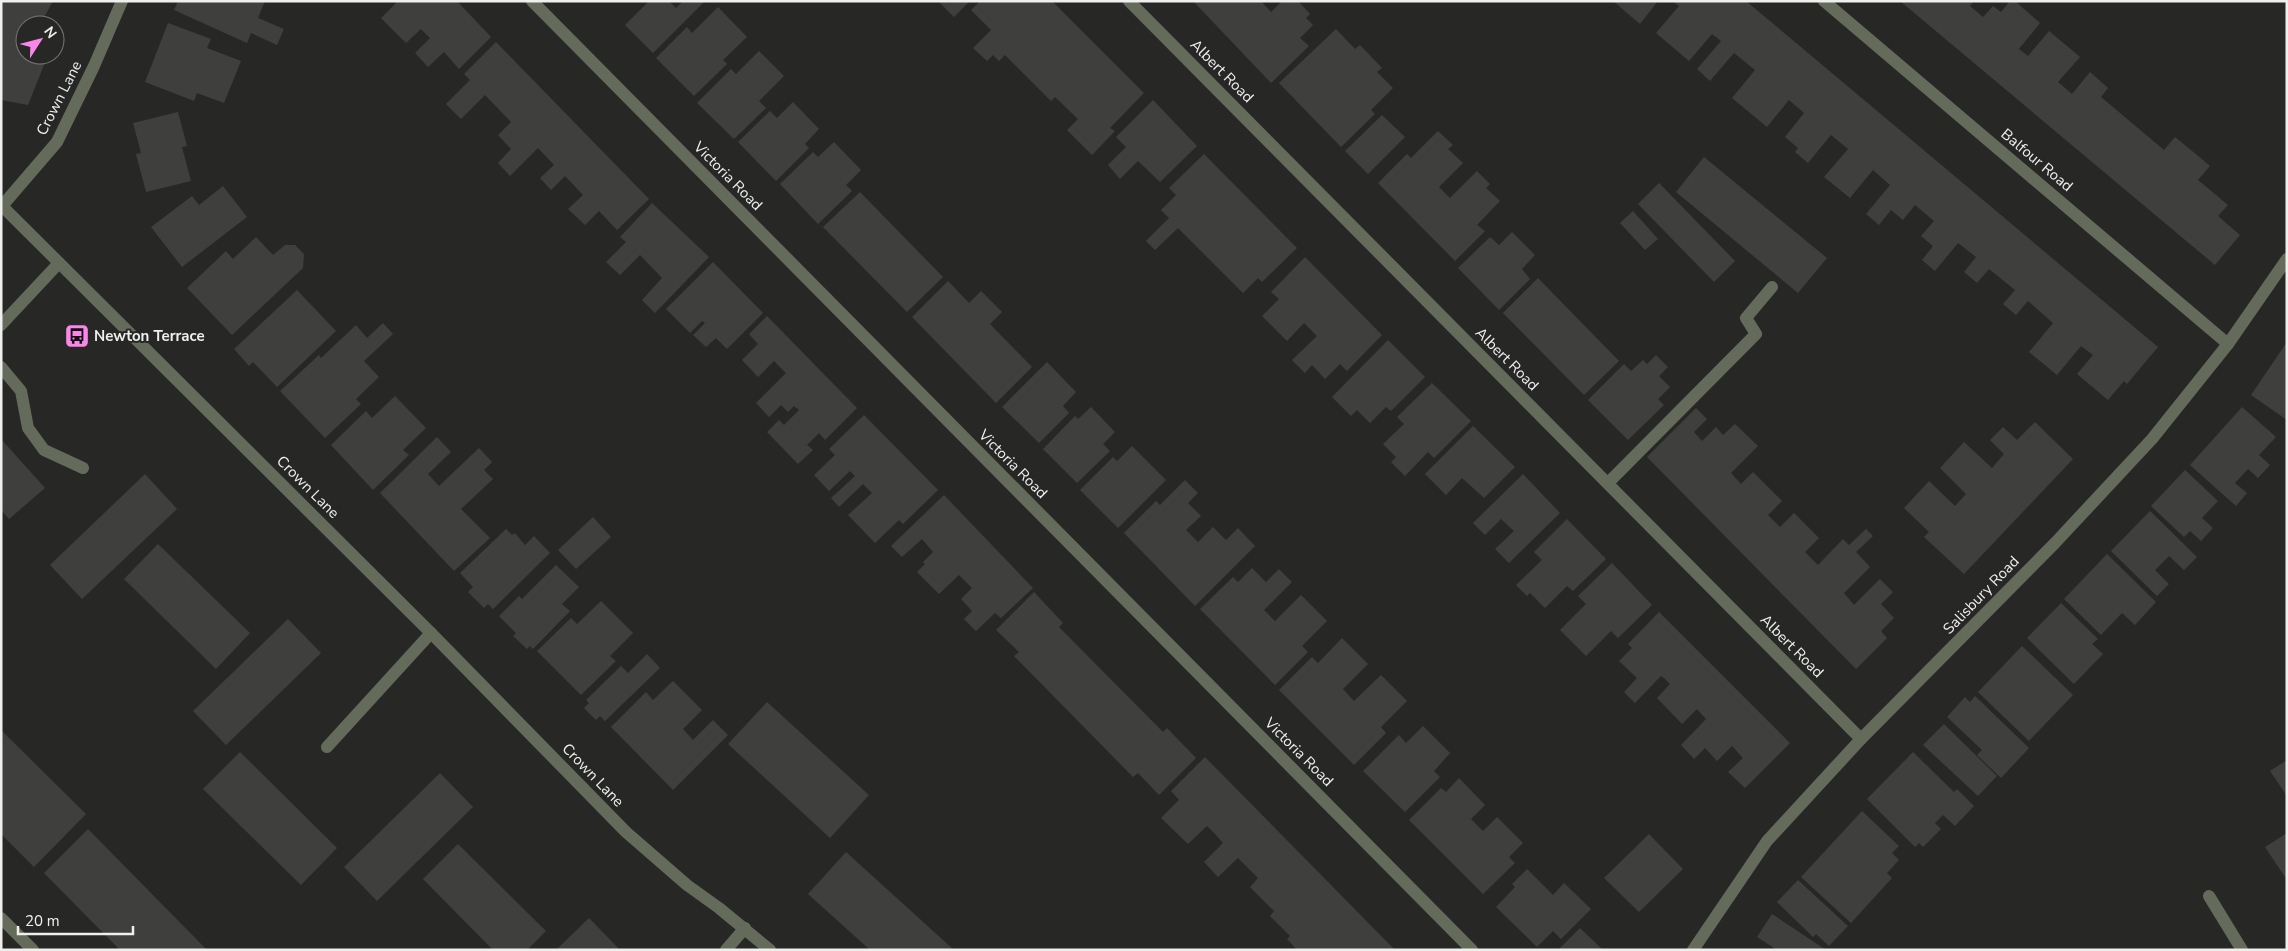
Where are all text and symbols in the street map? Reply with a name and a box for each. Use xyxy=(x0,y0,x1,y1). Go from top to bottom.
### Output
north arrow xyxy=(15,15,65,65)
text: N xyxy=(39,23,61,42)
street label: Albert Road xyxy=(1186,35,1258,107)
street label: Crown Lane xyxy=(32,57,86,139)
street label: Balfour Road xyxy=(1997,124,2077,196)
street label: Victoria Road xyxy=(688,136,767,215)
bus stop icon: Newton Terrace xyxy=(64,323,90,349)
street label: Albert Road xyxy=(1471,323,1543,395)
place label: Newton Terrace xyxy=(94,326,205,346)
street label: Victoria Road xyxy=(973,424,1052,503)
street label: Crown Lane xyxy=(272,451,344,523)
street label: Salisbury Road xyxy=(1938,551,2024,639)
street label: Albert Road xyxy=(1756,610,1828,682)
street label: Victoria Road xyxy=(1259,712,1338,791)
street label: Crown Lane xyxy=(558,739,628,811)
scale bar xyxy=(18,904,132,936)
text: 20 m xyxy=(25,911,60,931)

